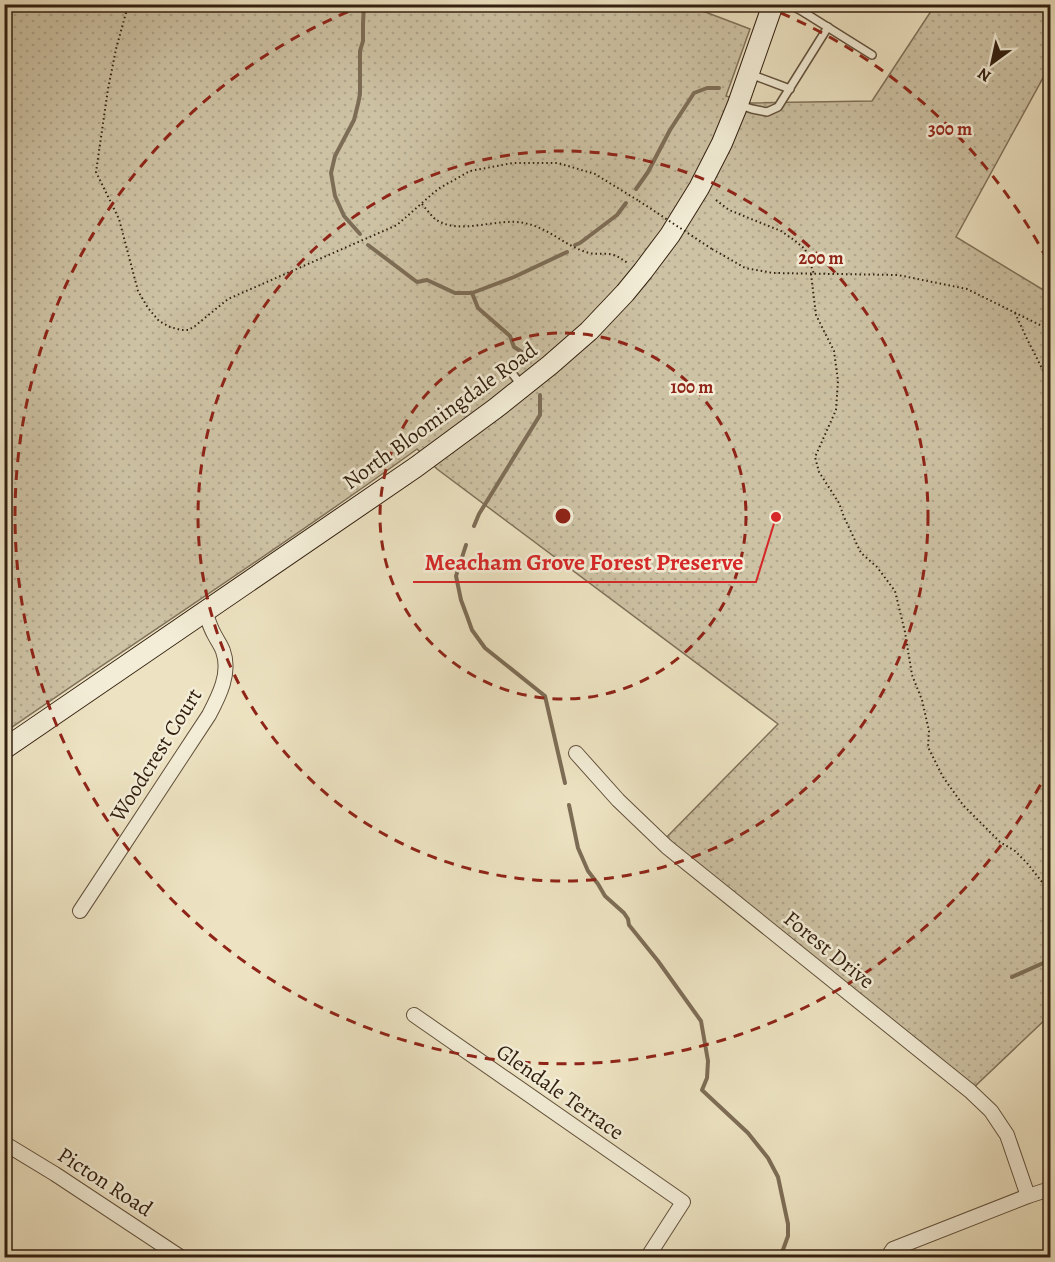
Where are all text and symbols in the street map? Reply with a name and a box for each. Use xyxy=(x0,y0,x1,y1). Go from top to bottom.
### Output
north arrow xyxy=(962,33,1022,93)
text: N xyxy=(973,62,995,87)
text: 300 m xyxy=(928,117,972,141)
text: 200 m xyxy=(798,246,844,270)
street label: North Bloomingdale Road xyxy=(337,335,543,497)
text: 100 m xyxy=(671,375,713,399)
centre of rings xyxy=(553,506,573,526)
callout: Meacham Grove Forest Preserve xyxy=(413,540,756,582)
text: Meacham Grove Forest Preserve xyxy=(425,546,743,578)
street label: Woodcrest Court xyxy=(102,682,209,828)
street label: Forest Drive xyxy=(777,904,881,996)
street label: Glendale Terrace xyxy=(490,1037,630,1147)
street label: Picton Road xyxy=(52,1140,159,1224)

